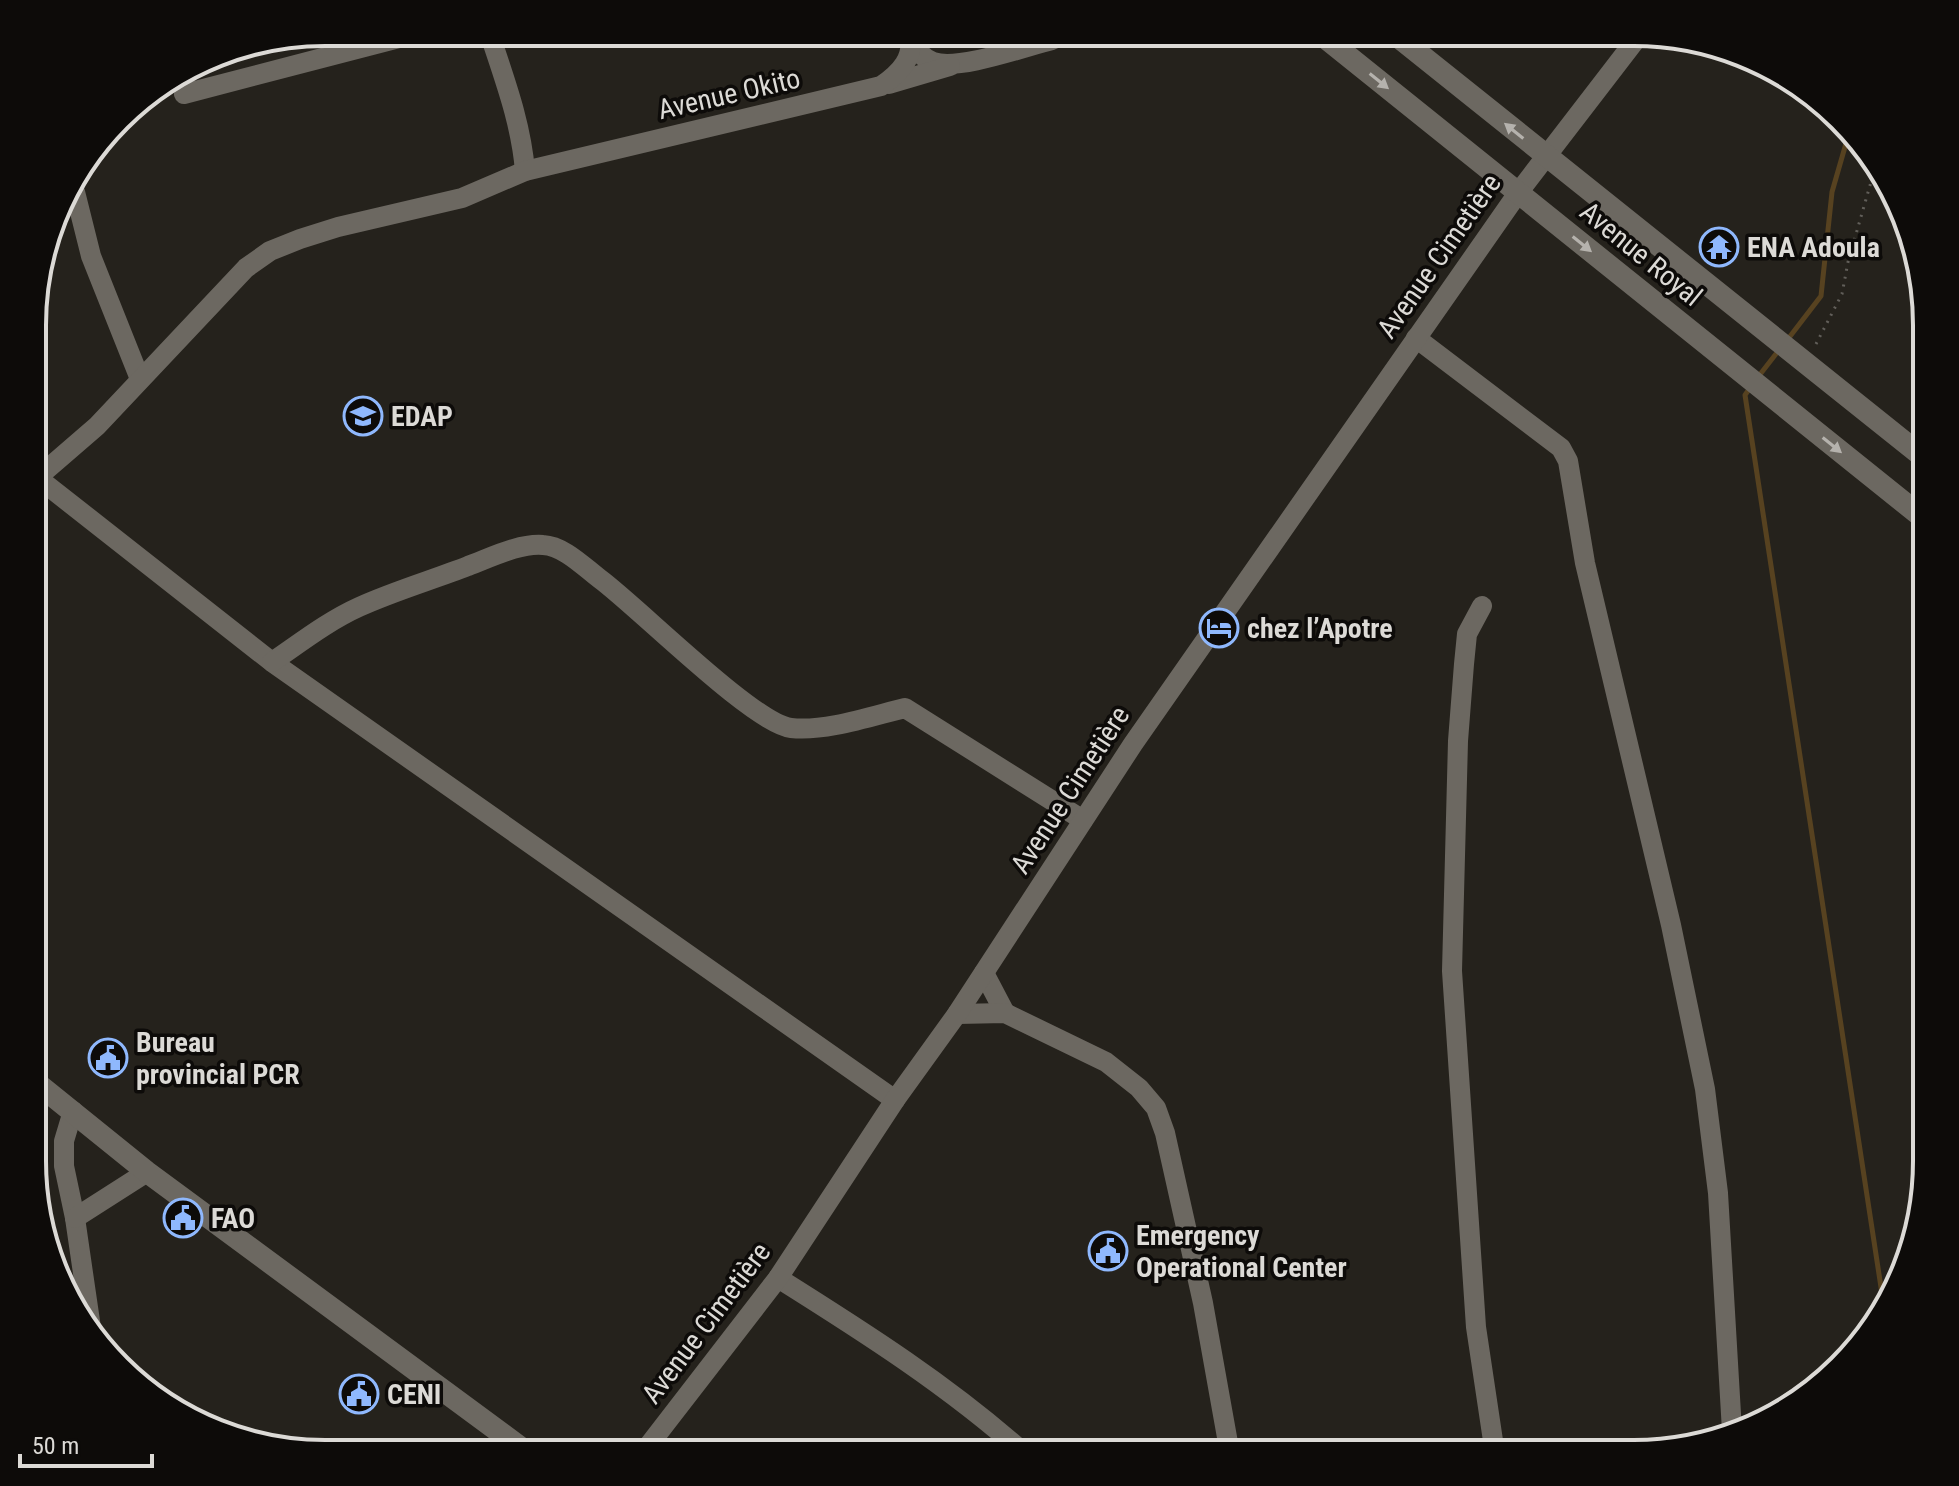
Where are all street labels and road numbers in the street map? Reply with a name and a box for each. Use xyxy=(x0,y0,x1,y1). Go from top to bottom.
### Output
street label: Avenue Okito xyxy=(655,62,803,126)
street label: Avenue Cimetière xyxy=(1370,168,1508,344)
street label: Avenue Royal xyxy=(1573,195,1709,313)
street label: Avenue Cimetière xyxy=(1004,700,1136,880)
street label: Avenue Cimetière xyxy=(635,1236,777,1410)

